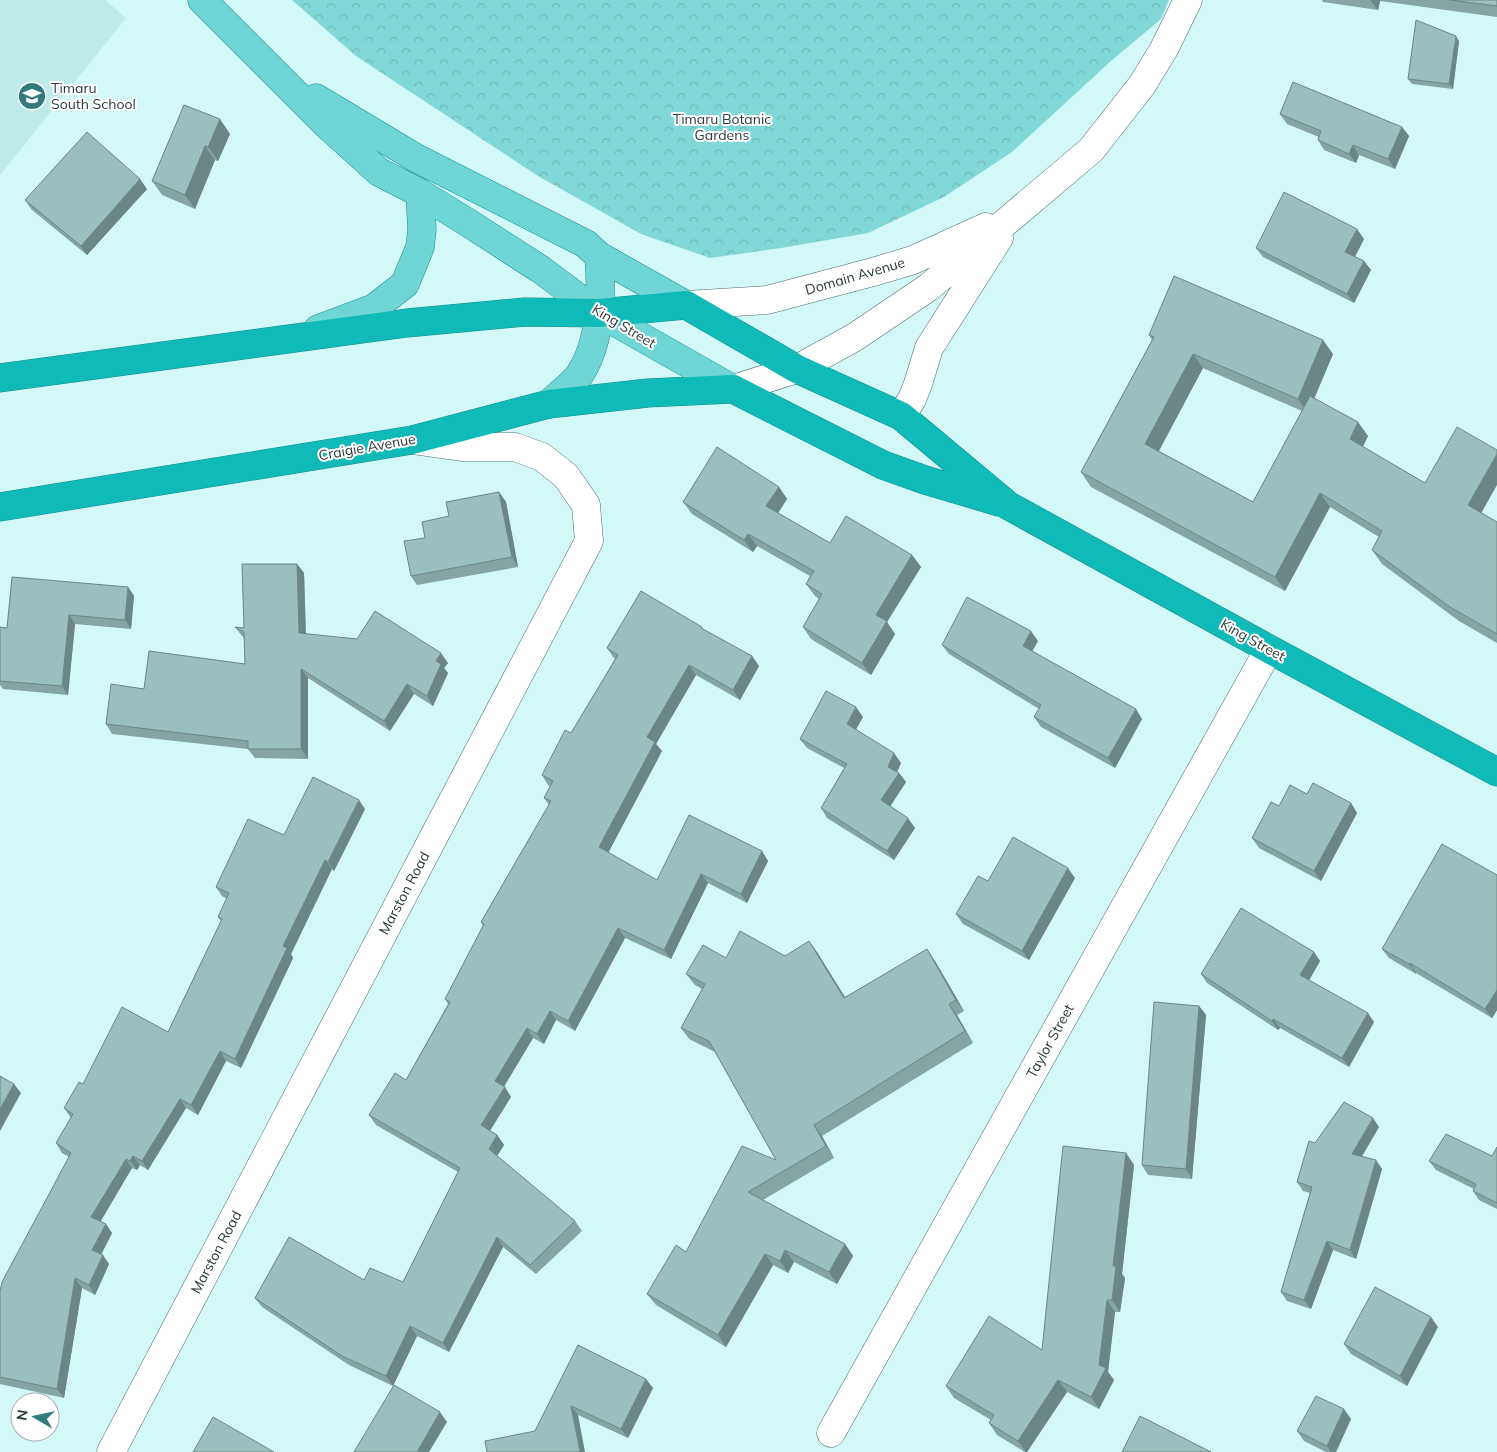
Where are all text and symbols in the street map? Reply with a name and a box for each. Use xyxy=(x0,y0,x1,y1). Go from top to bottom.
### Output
place label: Timaru South School xyxy=(51,79,136,113)
school or university icon: Timaru South School xyxy=(17,81,47,111)
park label: Timaru Botanic Gardens xyxy=(673,110,771,144)
street label: Domain Avenue xyxy=(803,253,907,299)
street label: King Street xyxy=(589,300,659,352)
street label: Craigie Avenue xyxy=(317,430,417,464)
street label: King Street xyxy=(1217,615,1289,665)
street label: Marston Road xyxy=(375,848,433,938)
street label: Taylor Street xyxy=(1022,1001,1078,1081)
street label: Marston Road xyxy=(187,1207,245,1297)
north arrow xyxy=(10,1392,60,1442)
text: N xyxy=(12,1408,32,1422)

